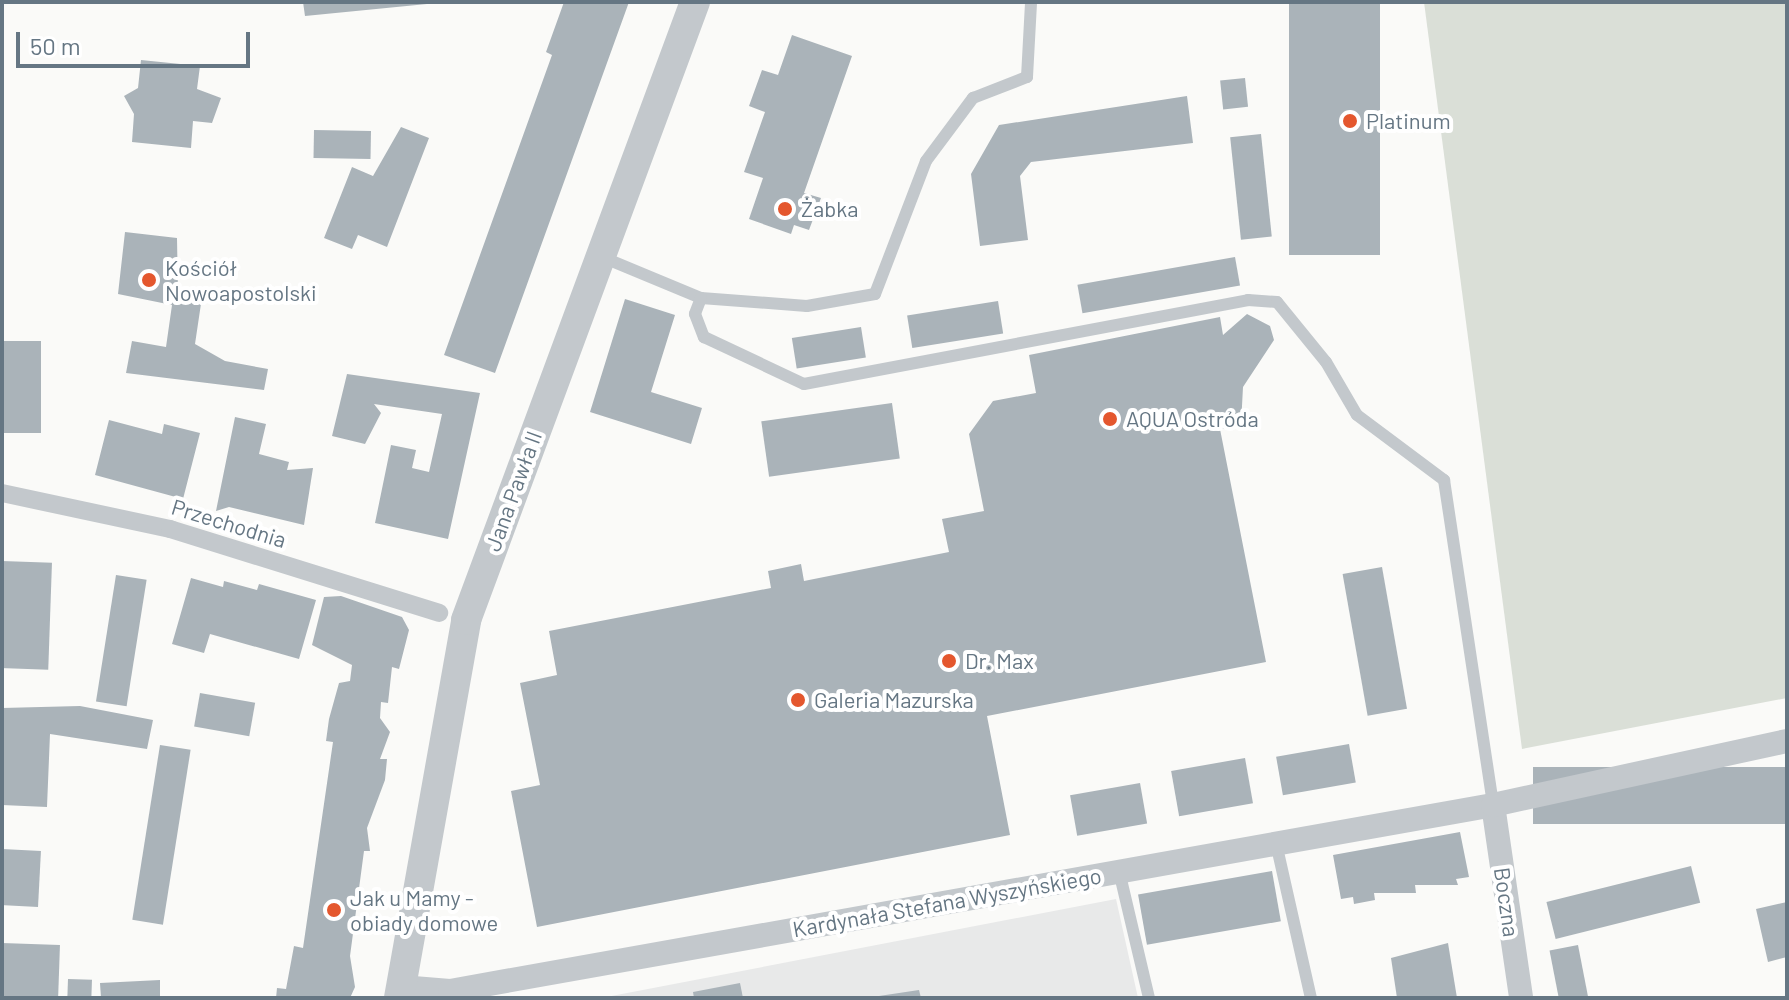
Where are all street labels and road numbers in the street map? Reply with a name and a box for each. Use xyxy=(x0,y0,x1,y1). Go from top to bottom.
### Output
street label: Jana Pawła II xyxy=(479,427,547,555)
street label: Przechodnia xyxy=(168,493,290,553)
street label: Kardynała Stefana Wyszyńskiego xyxy=(791,862,1103,942)
street label: Boczna xyxy=(1489,865,1525,939)

